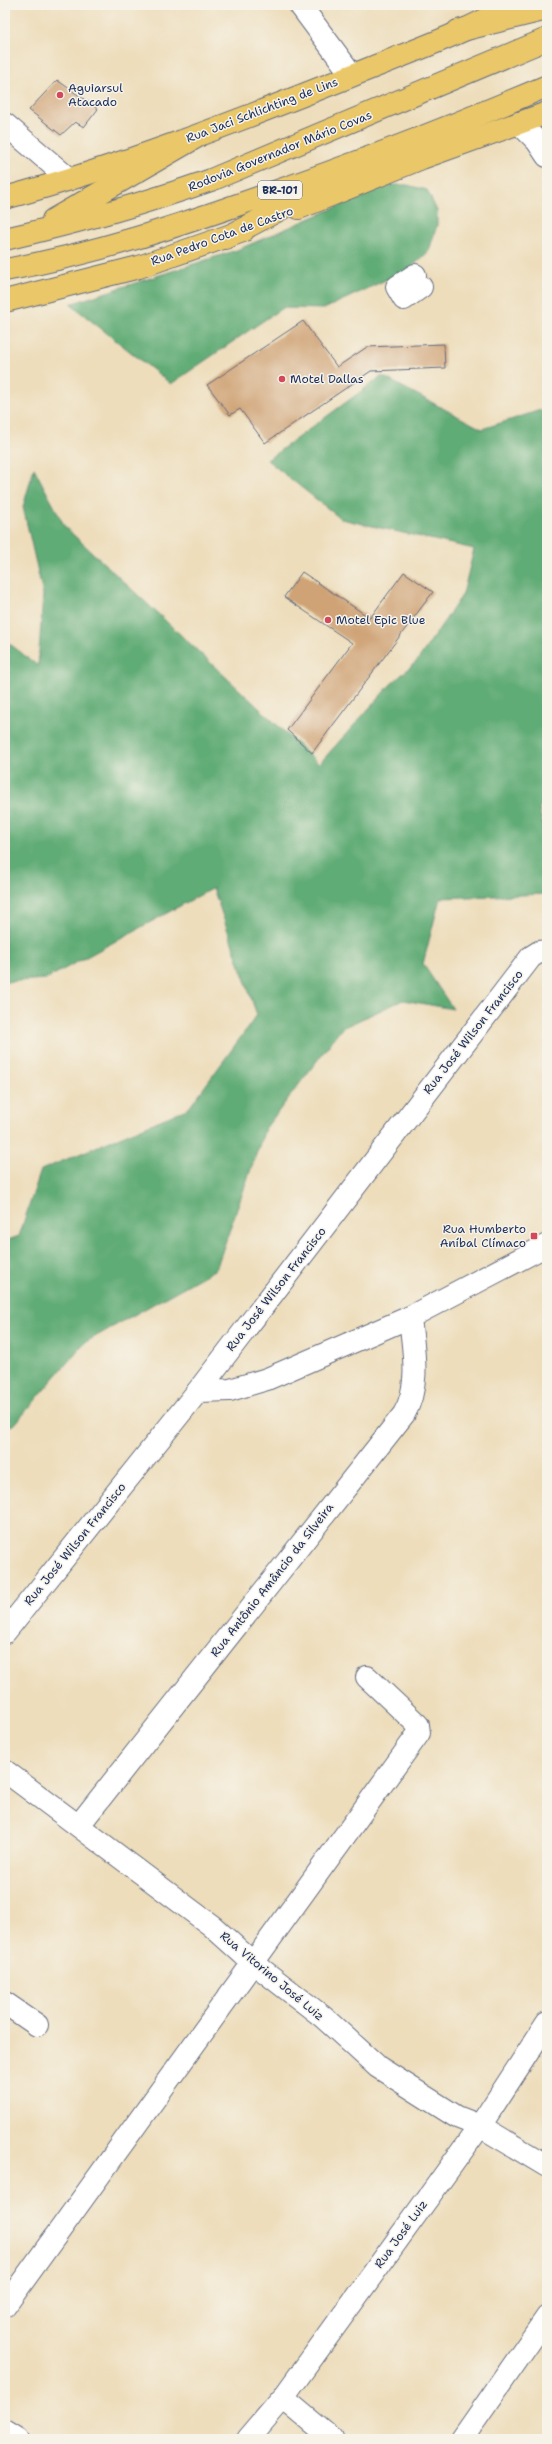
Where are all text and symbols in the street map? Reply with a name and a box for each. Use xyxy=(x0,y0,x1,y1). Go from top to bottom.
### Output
street label: Rua Jaci Schlichting de Lins xyxy=(184,74,340,146)
place label: Aguiarsul Atacado xyxy=(68,80,123,110)
marker: Aguiarsul Atacado xyxy=(55,90,65,100)
street label: Rodovia Governador Mário Covas xyxy=(186,107,374,195)
road number: BR-101 xyxy=(258,181,302,199)
street label: Rua Pedro Cota de Castro xyxy=(149,203,295,269)
place label: Motel Dallas xyxy=(290,371,364,387)
marker: Motel Dallas xyxy=(277,374,287,384)
place label: Motel Epic Blue xyxy=(336,612,426,628)
marker: Motel Epic Blue xyxy=(323,615,333,625)
street label: Rua José Wilson Francisco xyxy=(419,967,527,1097)
place label: Rua Humberto Aníbal Clímaco xyxy=(440,1221,526,1251)
street label: Rua José Wilson Francisco xyxy=(222,1224,330,1354)
marker: Rua Humberto Aníbal Clímaco xyxy=(529,1231,539,1241)
street label: Rua José Wilson Francisco xyxy=(20,1479,130,1609)
street label: Rua Antônio Amâncio da Silveira xyxy=(207,1499,337,1660)
street label: Rua Vitorino José Luiz xyxy=(217,1928,327,2024)
street label: Rua José Luiz xyxy=(371,2197,431,2271)

